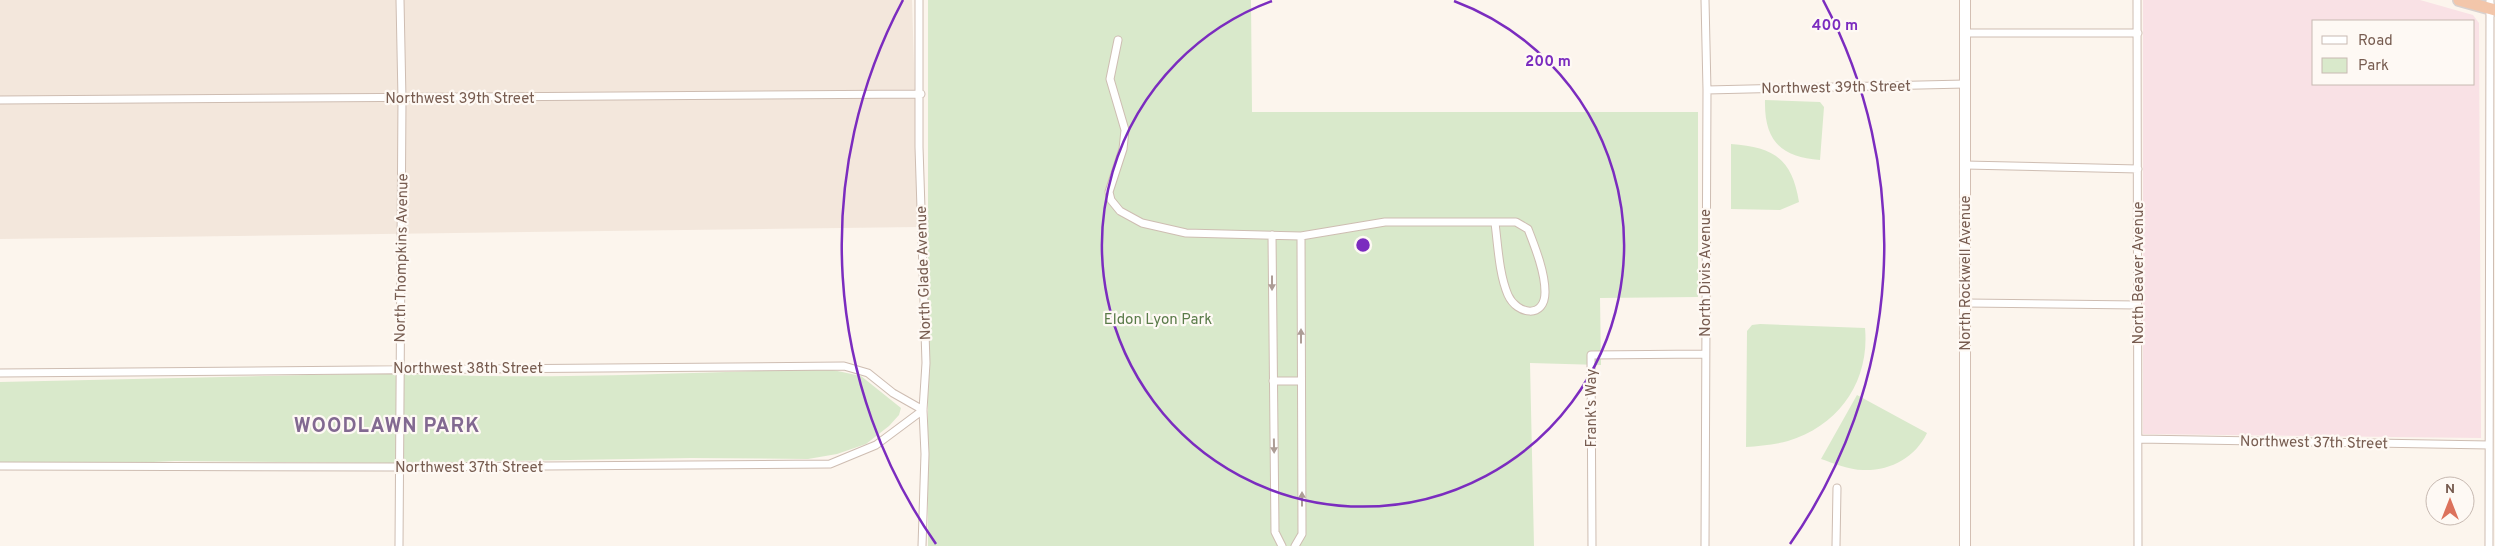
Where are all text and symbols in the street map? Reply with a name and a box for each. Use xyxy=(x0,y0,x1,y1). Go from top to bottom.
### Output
text: 400 m xyxy=(1812,17,1858,36)
legend xyxy=(2312,20,2475,85)
text: Road xyxy=(2358,32,2393,51)
text: 200 m xyxy=(1525,53,1571,72)
text: Park xyxy=(2358,57,2389,76)
street label: Northwest 39th Street xyxy=(1761,78,1911,99)
street label: Northwest 39th Street xyxy=(385,90,535,109)
street label: North Thompkins Avenue xyxy=(392,173,413,343)
street label: North Rockwell Avenue xyxy=(1957,195,1976,351)
street label: North Beaver Avenue xyxy=(2130,202,2149,344)
street label: North Glade Avenue xyxy=(913,206,936,340)
street label: North Divis Avenue xyxy=(1697,209,1716,337)
centre of rings xyxy=(1354,236,1372,254)
one-way arrow xyxy=(1268,276,1276,292)
park label: Eldon Lyon Park xyxy=(1104,311,1212,330)
one-way arrow xyxy=(1297,328,1305,344)
street label: Northwest 38th Street xyxy=(393,360,543,379)
street label: Frank's Way xyxy=(1583,369,1602,447)
district label: WOODLAWN PARK xyxy=(294,414,480,440)
street label: Northwest 37th Street xyxy=(2240,433,2388,454)
one-way arrow xyxy=(1270,438,1278,454)
street label: Northwest 37th Street xyxy=(395,459,543,478)
north arrow xyxy=(2425,476,2475,526)
text: N xyxy=(2445,481,2455,498)
one-way arrow xyxy=(1297,491,1305,507)

